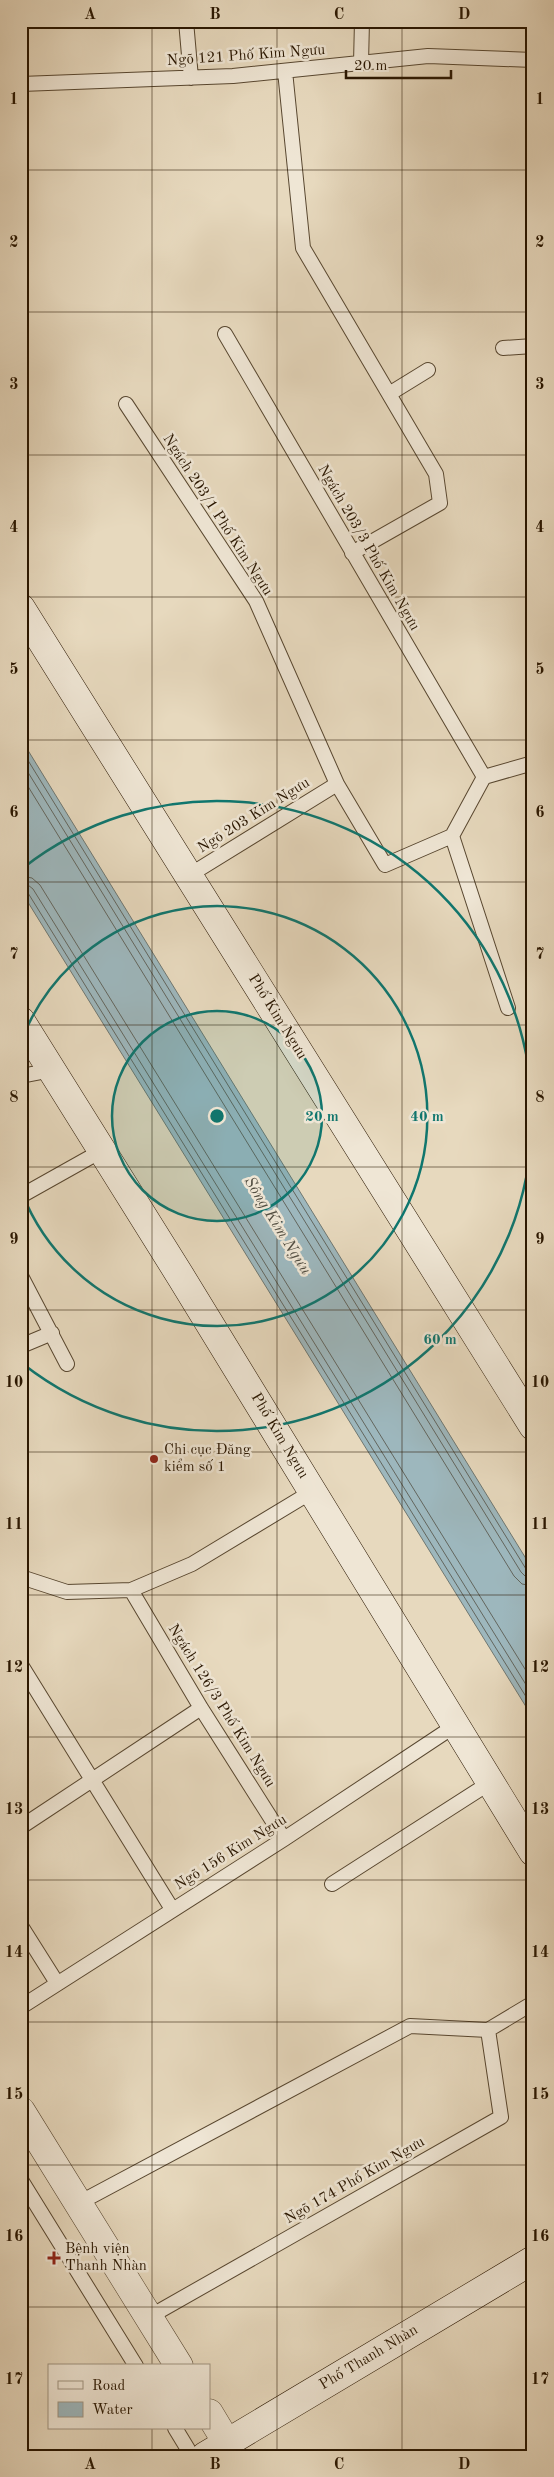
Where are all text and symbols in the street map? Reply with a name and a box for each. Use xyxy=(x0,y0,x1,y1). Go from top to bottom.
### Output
text: A xyxy=(84,7,96,23)
text: B xyxy=(209,7,221,23)
text: C xyxy=(334,7,344,23)
text: D xyxy=(458,7,470,23)
street label: Ngõ 121 Phố Kim Ngưu xyxy=(166,42,326,69)
scale bar xyxy=(346,48,452,80)
text: 20 m xyxy=(354,59,388,74)
text: 1 xyxy=(9,92,19,108)
text: 1 xyxy=(535,92,545,108)
text: 2 xyxy=(9,235,19,251)
text: 2 xyxy=(535,235,545,251)
text: 3 xyxy=(9,377,19,393)
text: 3 xyxy=(535,377,545,393)
street label: Ngách 203/1 Phố Kim Ngưu xyxy=(159,431,276,598)
street label: Ngách 203/3 Phố Kim Ngưu xyxy=(314,462,423,634)
text: 4 xyxy=(9,520,19,536)
text: 4 xyxy=(535,520,545,536)
text: 5 xyxy=(9,662,19,678)
text: 5 xyxy=(535,662,545,678)
street label: Ngõ 203 Kim Ngưu xyxy=(195,776,313,856)
text: 6 xyxy=(9,805,19,821)
text: 6 xyxy=(535,805,545,821)
text: 7 xyxy=(9,947,19,963)
text: 7 xyxy=(535,947,545,963)
street label: Phố Kim Ngưu xyxy=(245,971,310,1062)
text: 8 xyxy=(9,1090,19,1106)
text: 8 xyxy=(535,1090,545,1106)
centre of rings xyxy=(208,1107,226,1125)
text: 20 m xyxy=(305,1110,339,1125)
text: 40 m xyxy=(410,1110,444,1125)
water label: Sông Kim Ngưu xyxy=(241,1174,313,1278)
text: 9 xyxy=(9,1232,19,1248)
text: 9 xyxy=(535,1232,545,1248)
text: 60 m xyxy=(423,1333,457,1348)
text: 10 xyxy=(5,1375,23,1391)
text: 10 xyxy=(531,1375,549,1391)
street label: Phố Kim Ngưu xyxy=(248,1390,311,1482)
place label: Chi cục Đăng kiểm số 1 xyxy=(164,1443,251,1475)
marker: Chi cục Đăng kiểm số 1 xyxy=(148,1453,160,1465)
text: 11 xyxy=(5,1517,23,1533)
text: 11 xyxy=(531,1517,549,1533)
street label: Ngách 126/3 Phố Kim Ngưu xyxy=(165,1621,278,1790)
text: 12 xyxy=(5,1660,23,1676)
text: 12 xyxy=(531,1660,549,1676)
text: 13 xyxy=(5,1802,23,1818)
text: 13 xyxy=(531,1802,549,1818)
street label: Ngõ 156 Kim Ngưu xyxy=(172,1813,290,1893)
text: 14 xyxy=(5,1945,23,1961)
text: 14 xyxy=(531,1945,549,1961)
text: 15 xyxy=(5,2087,23,2103)
text: 15 xyxy=(531,2087,549,2103)
street label: Ngõ 174 Phố Kim Ngưu xyxy=(282,2134,427,2227)
text: 16 xyxy=(5,2229,23,2245)
text: 16 xyxy=(531,2229,549,2245)
place label: Bệnh viện Thanh Nhàn xyxy=(65,2242,147,2274)
marker: Bệnh viện Thanh Nhàn xyxy=(47,2251,61,2265)
street label: Phố Thanh Nhàn xyxy=(317,2322,421,2393)
legend xyxy=(48,2364,210,2430)
text: 17 xyxy=(5,2372,23,2388)
text: 17 xyxy=(531,2372,549,2388)
text: Road xyxy=(92,2379,126,2394)
text: Water xyxy=(92,2403,133,2418)
text: A xyxy=(84,2457,96,2473)
text: B xyxy=(209,2457,221,2473)
text: C xyxy=(334,2457,344,2473)
text: D xyxy=(458,2457,470,2473)

